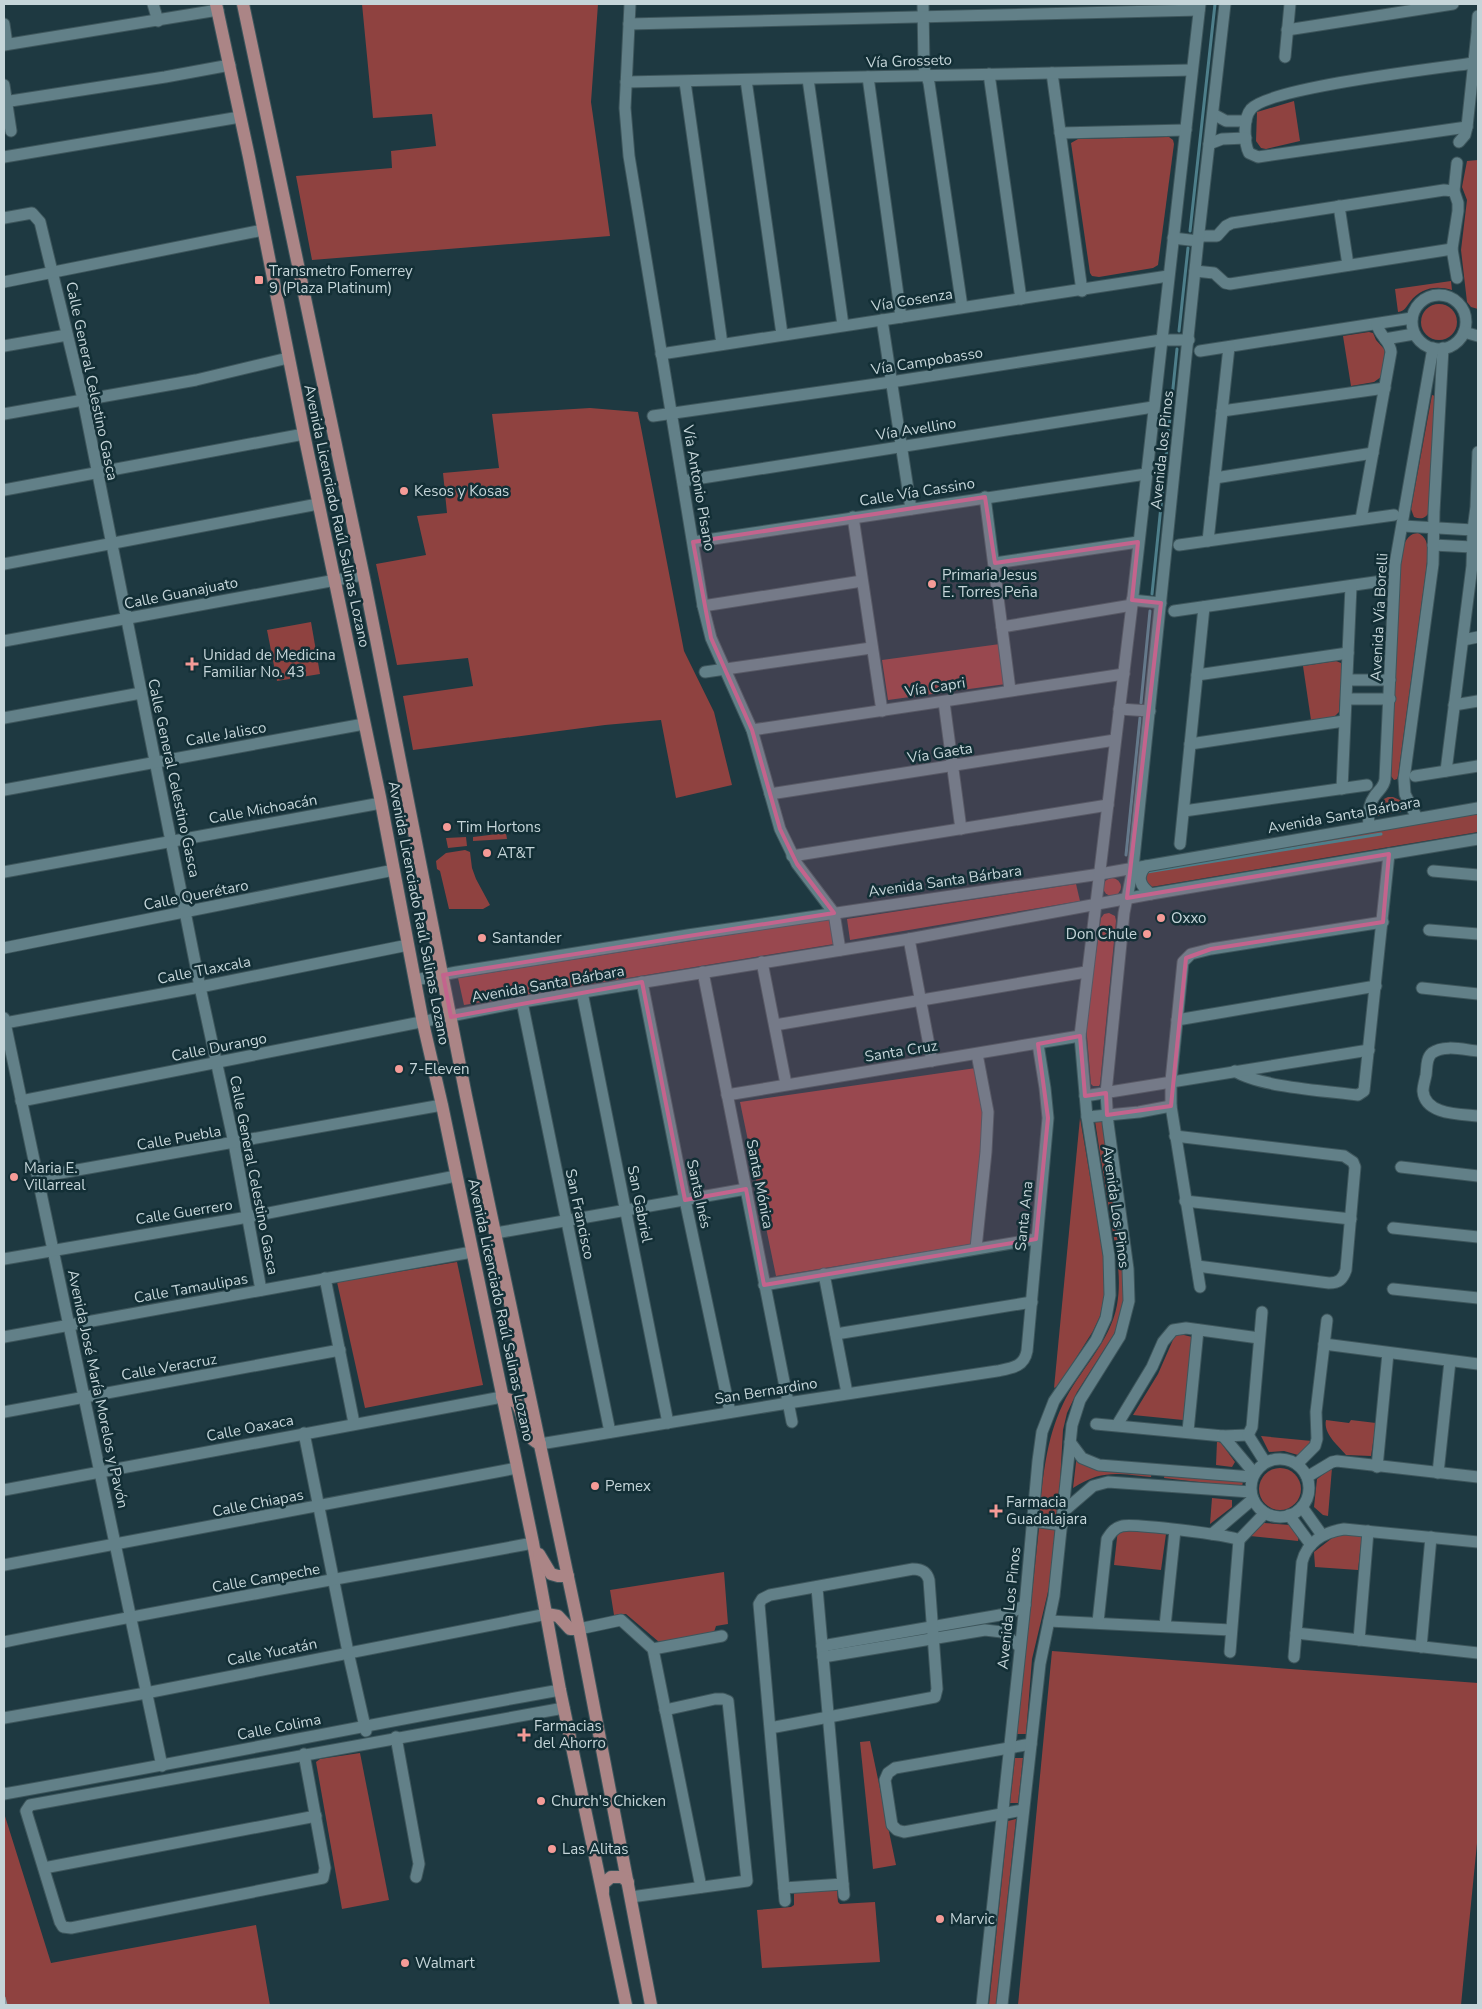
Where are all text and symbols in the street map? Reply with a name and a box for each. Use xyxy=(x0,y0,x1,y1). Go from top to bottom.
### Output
street label: Vía Grosseto xyxy=(865,50,952,73)
place label: Transmetro Fomerrey 9 (Plaza Platinum) xyxy=(269,261,413,298)
marker: Transmetro Fomerrey 9 (Plaza Platinum) xyxy=(253,274,265,286)
street label: Calle General Celestino Gasca xyxy=(61,280,123,482)
street label: Vía Cosenza xyxy=(869,284,954,316)
street label: Vía Campobasso xyxy=(869,342,984,380)
street label: Avenida Licenciado Raúl Salinas Lozano xyxy=(299,383,375,649)
street label: Avenida los Pinos xyxy=(1146,390,1178,510)
street label: Vía Avellino xyxy=(873,413,958,445)
street label: Vía Antonio Pisano xyxy=(678,422,720,553)
street label: Calle Vía Cassino xyxy=(858,473,976,511)
place label: Kesos y Kosas xyxy=(414,481,509,501)
marker: Kesos y Kosas xyxy=(398,485,410,497)
street label: Avenida Vía Borelli xyxy=(1366,552,1392,682)
place label: Primaria Jesus E. Torres Peña xyxy=(942,565,1038,602)
street label: Calle Guanajuato xyxy=(122,572,240,614)
marker: Primaria Jesus E. Torres Peña xyxy=(926,578,938,590)
place label: Unidad de Medicina Familiar No. 43 xyxy=(203,645,336,682)
marker: Unidad de Medicina Familiar No. 43 xyxy=(185,657,199,671)
street label: Vía Capri xyxy=(902,672,967,702)
street label: Calle General Celestino Gasca xyxy=(143,677,205,879)
street label: Calle Jalisco xyxy=(184,717,268,751)
street label: Vía Gaeta xyxy=(905,738,974,768)
street label: Avenida Licenciado Raúl Salinas Lozano xyxy=(384,779,454,1047)
street label: Calle Michoacán xyxy=(207,790,319,828)
street label: Avenida Santa Bárbara xyxy=(1266,792,1422,838)
place label: Tim Hortons xyxy=(457,817,541,837)
marker: Tim Hortons xyxy=(441,821,453,833)
place label: AT&T xyxy=(497,843,534,863)
marker: AT&T xyxy=(481,847,493,859)
street label: Avenida Santa Bárbara xyxy=(867,860,1023,902)
street label: Calle Querétaro xyxy=(142,875,250,915)
place label: Oxxo xyxy=(1171,908,1206,928)
marker: Oxxo xyxy=(1155,912,1167,924)
place label: Don Chule xyxy=(1066,924,1137,944)
place label: Santander xyxy=(492,928,562,948)
marker: Don Chule xyxy=(1141,928,1153,940)
marker: Santander xyxy=(476,932,488,944)
street label: Calle Tlaxcala xyxy=(156,951,252,989)
street label: Avenida Santa Bárbara xyxy=(470,961,626,1007)
street label: Calle Durango xyxy=(170,1028,268,1066)
street label: Santa Cruz xyxy=(863,1035,939,1067)
place label: 7-Eleven xyxy=(409,1059,469,1079)
marker: 7-Eleven xyxy=(393,1063,405,1075)
street label: Calle General Celestino Gasca xyxy=(225,1074,283,1276)
street label: Calle Puebla xyxy=(135,1121,223,1155)
street label: Santa Mónica xyxy=(742,1138,778,1230)
street label: Avenida Los Pinos xyxy=(1098,1145,1134,1269)
place label: Maria E. Villarreal xyxy=(23,1158,86,1195)
street label: Santa Inés xyxy=(682,1158,716,1230)
street label: San Gabriel xyxy=(623,1164,657,1245)
street label: San Francisco xyxy=(561,1167,599,1261)
marker: Maria E. Villarreal xyxy=(8,1171,20,1183)
street label: Avenida Licenciado Raúl Salinas Lozano xyxy=(463,1177,539,1443)
street label: Santa Ana xyxy=(1010,1180,1038,1252)
street label: Calle Guerrero xyxy=(134,1194,234,1230)
street label: Avenida José María Morelos y Pavón xyxy=(63,1268,133,1510)
street label: Calle Tamaulipas xyxy=(132,1268,250,1308)
street label: Calle Veracruz xyxy=(120,1349,218,1385)
street label: San Bernardino xyxy=(713,1373,819,1409)
street label: Calle Oaxaca xyxy=(205,1410,295,1446)
place label: Pemex xyxy=(605,1476,651,1496)
marker: Pemex xyxy=(589,1480,601,1492)
street label: Calle Chiapas xyxy=(211,1484,305,1522)
place label: Farmacia Guadalajara xyxy=(1006,1492,1087,1529)
marker: Farmacia Guadalajara xyxy=(990,1505,1002,1517)
street label: Avenida Los Pinos xyxy=(993,1546,1025,1670)
street label: Calle Campeche xyxy=(210,1559,322,1597)
street label: Calle Yucatán xyxy=(225,1633,319,1671)
street label: Calle Colima xyxy=(235,1709,323,1745)
place label: Farmacias del Ahorro xyxy=(534,1716,606,1753)
marker: Farmacias del Ahorro xyxy=(518,1729,530,1741)
place label: Church's Chicken xyxy=(551,1791,666,1811)
marker: Church's Chicken xyxy=(535,1795,547,1807)
place label: Las Alitas xyxy=(562,1839,628,1859)
marker: Las Alitas xyxy=(546,1843,558,1855)
place label: Marvic xyxy=(950,1909,995,1929)
marker: Marvic xyxy=(934,1913,946,1925)
place label: Walmart xyxy=(415,1953,476,1973)
marker: Walmart xyxy=(399,1957,411,1969)

